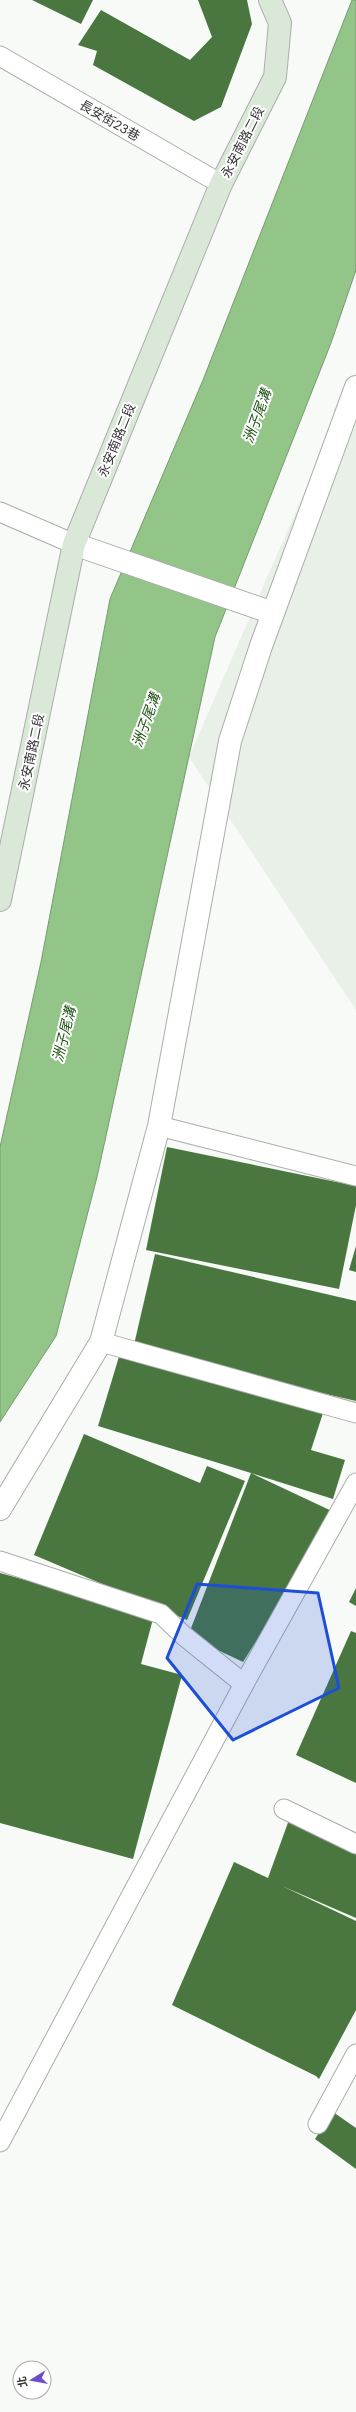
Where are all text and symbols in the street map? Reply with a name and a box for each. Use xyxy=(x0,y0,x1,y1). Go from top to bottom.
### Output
street label: 長安街23巷 xyxy=(76,96,143,145)
street label: 永安南路二段 xyxy=(217,104,268,181)
water label: 洲子尾溝 xyxy=(239,385,276,445)
street label: 永安南路二段 xyxy=(94,401,139,480)
water label: 洲子尾溝 xyxy=(128,689,165,749)
street label: 永安南路二段 xyxy=(15,712,48,792)
water label: 洲子尾溝 xyxy=(48,1003,80,1063)
north arrow xyxy=(12,2360,52,2400)
text: 北 xyxy=(14,2375,30,2389)

